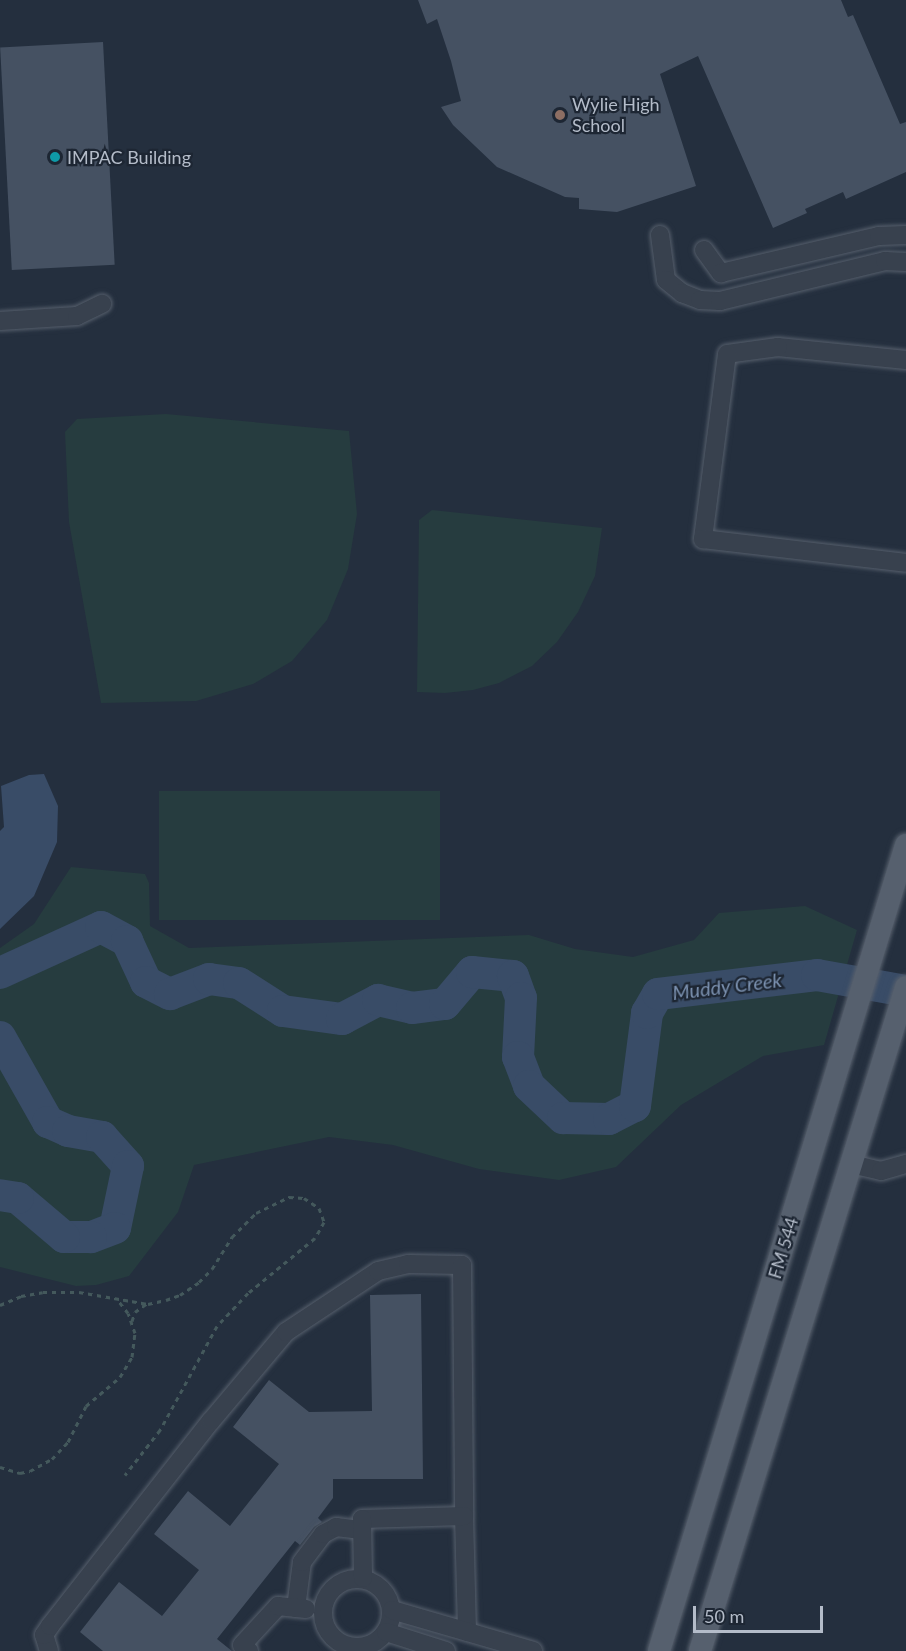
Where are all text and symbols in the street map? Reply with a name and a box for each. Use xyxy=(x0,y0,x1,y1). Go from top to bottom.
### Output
place label: Wylie High School xyxy=(572,94,660,136)
marker: Wylie High School xyxy=(553,108,567,122)
place label: IMPAC Building xyxy=(67,146,191,168)
marker: IMPAC Building xyxy=(48,150,62,164)
water label: Muddy Creek xyxy=(671,967,783,1005)
street label: FM 544 xyxy=(763,1215,803,1281)
scale bar xyxy=(696,1594,826,1632)
text: 50 m xyxy=(704,1605,744,1627)

